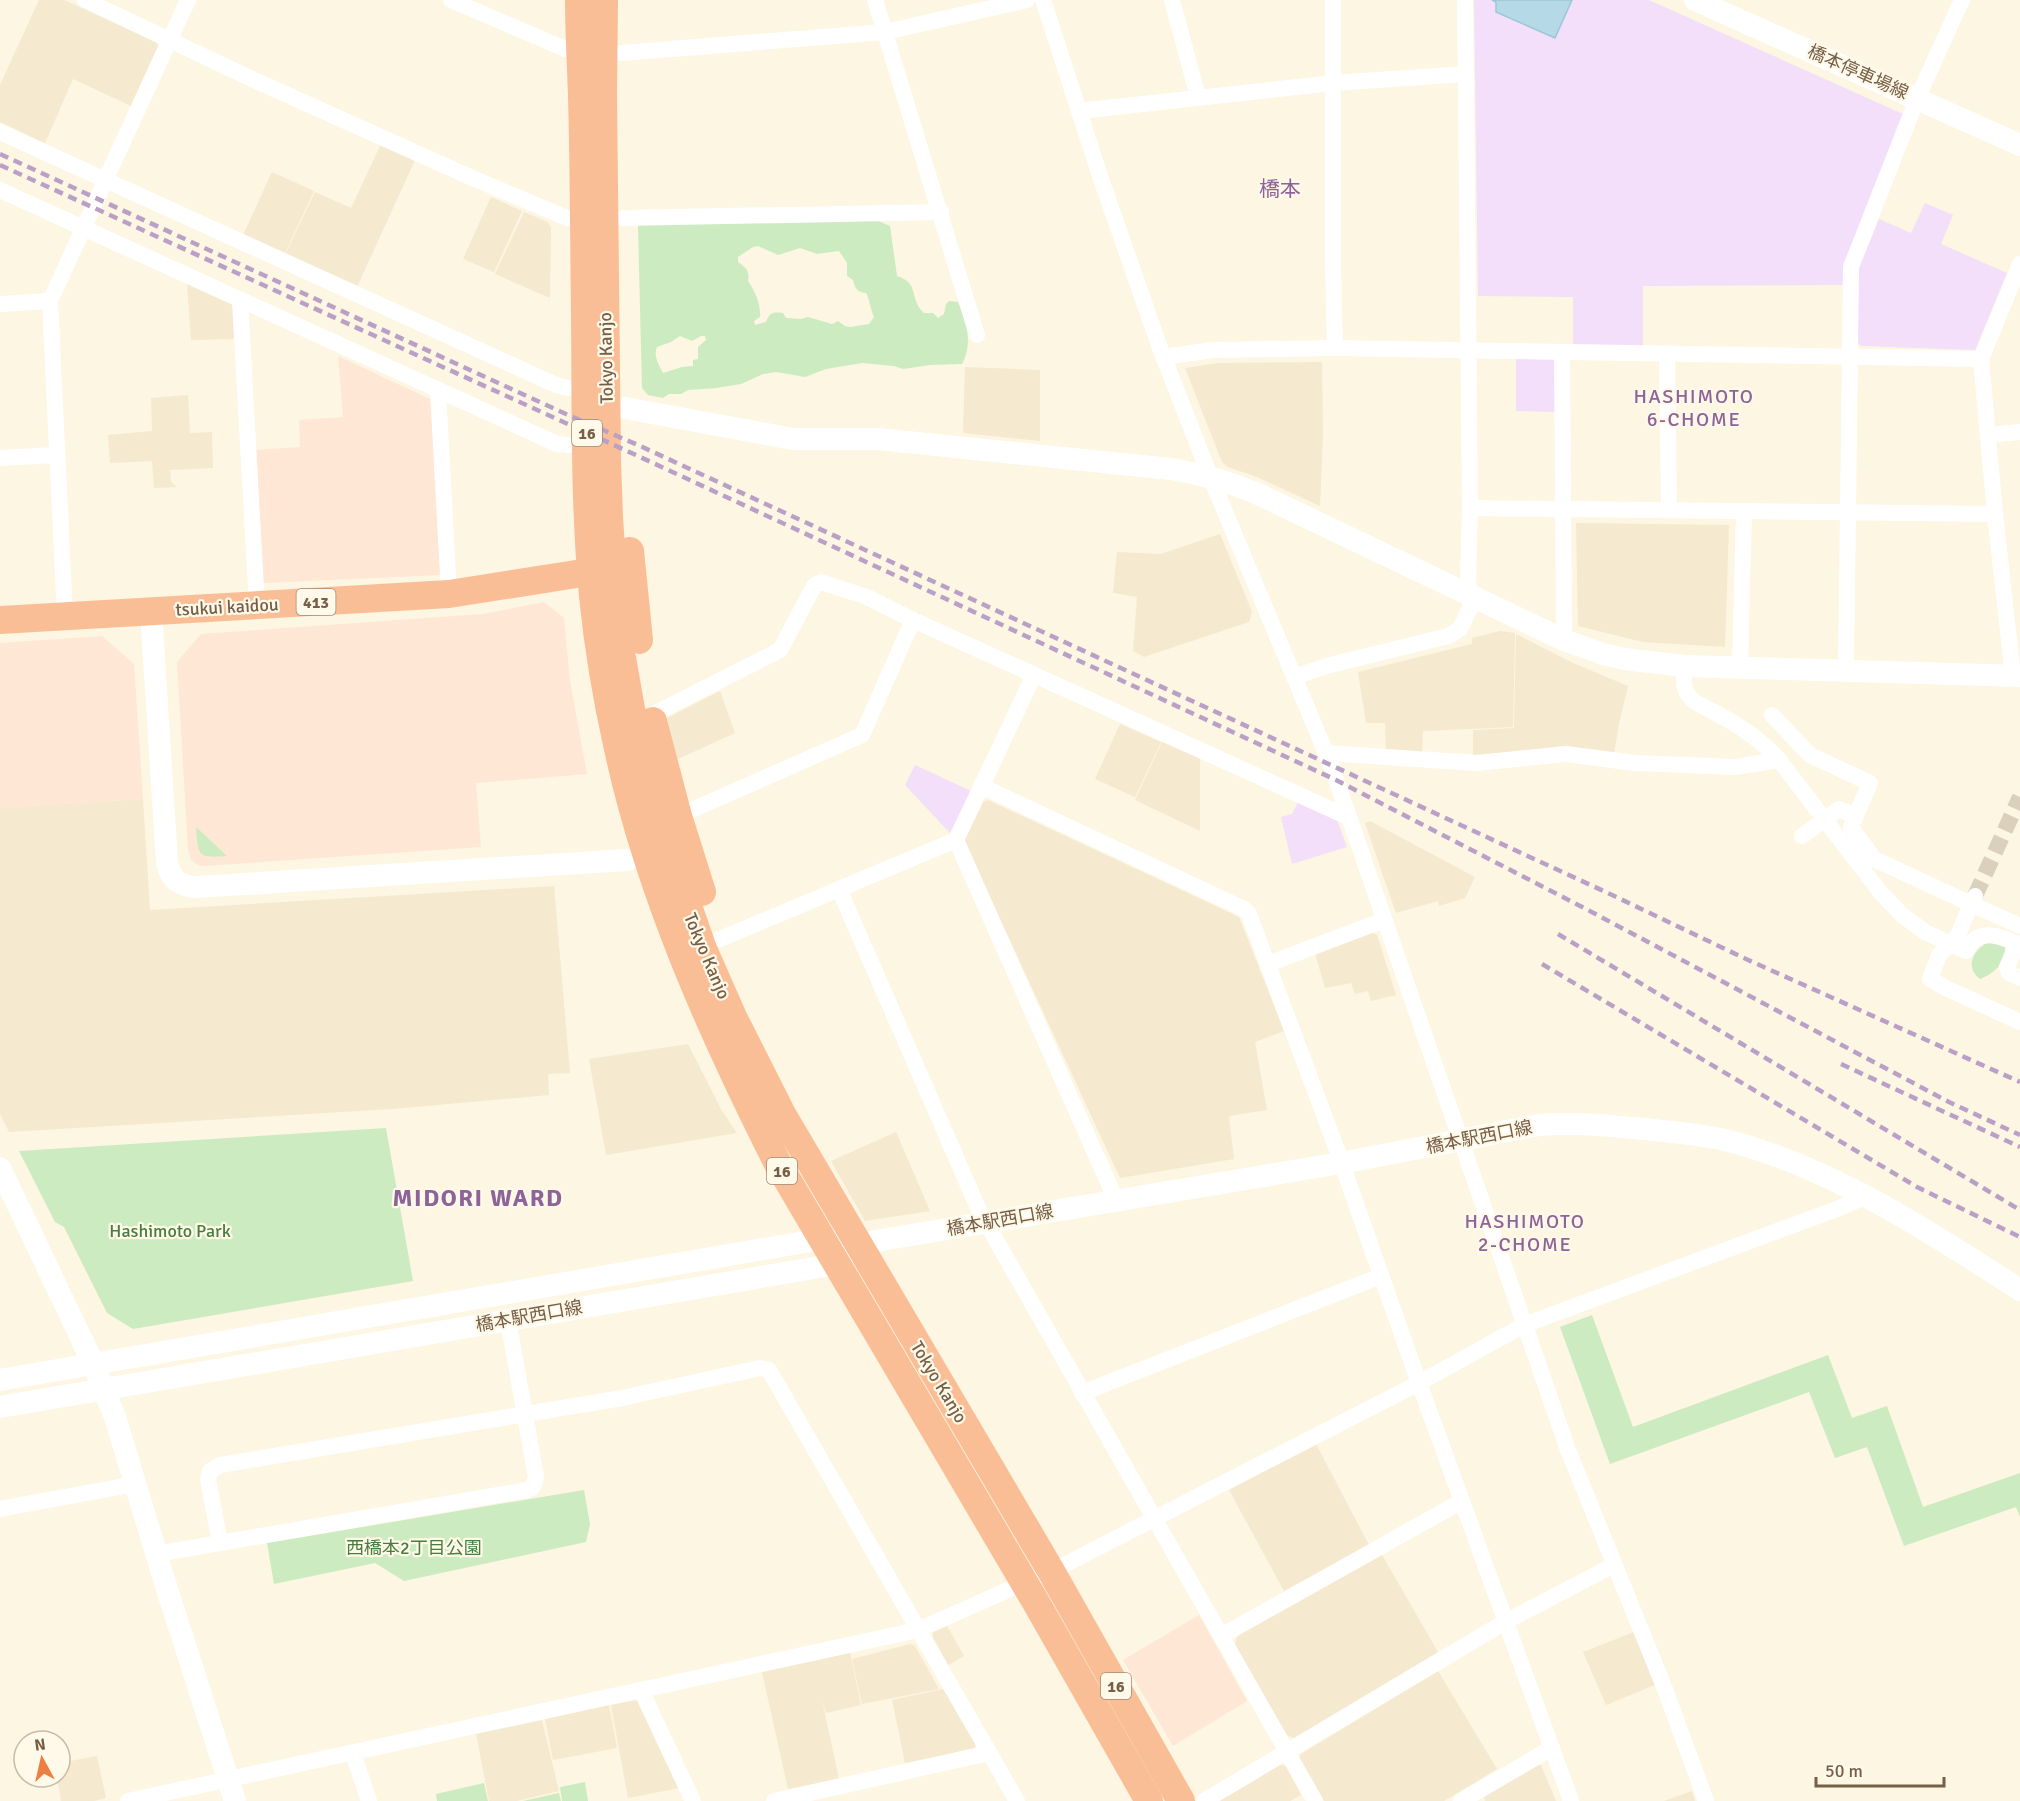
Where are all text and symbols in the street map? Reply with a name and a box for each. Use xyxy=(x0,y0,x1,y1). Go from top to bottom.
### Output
street label: 橋本停車場線 xyxy=(1804,40,1912,104)
district label: 橋本 xyxy=(1259,176,1301,202)
street label: Tokyo Kanjo xyxy=(594,312,618,404)
district label: HASHIMOTO 6-CHOME xyxy=(1634,384,1754,432)
road number: 16 xyxy=(572,420,602,446)
road number: 413 xyxy=(296,589,336,615)
street label: tsukui kaidou xyxy=(175,593,279,621)
street label: Tokyo Kanjo xyxy=(679,910,735,1002)
street label: 橋本駅西口線 xyxy=(1424,1116,1534,1158)
road number: 16 xyxy=(767,1158,797,1184)
district label: MIDORI WARD xyxy=(393,1183,563,1213)
street label: 橋本駅西口線 xyxy=(945,1200,1055,1240)
district label: HASHIMOTO 2-CHOME xyxy=(1465,1209,1585,1257)
park label: Hashimoto Park xyxy=(109,1220,231,1242)
street label: 橋本駅西口線 xyxy=(474,1296,584,1336)
street label: Tokyo Kanjo xyxy=(906,1337,972,1427)
park label: 西橋本2丁目公園 xyxy=(346,1537,482,1559)
road number: 16 xyxy=(1101,1673,1131,1699)
north arrow xyxy=(12,1729,72,1789)
text: N xyxy=(33,1734,47,1756)
scale bar xyxy=(1816,1750,1944,1788)
text: 50 m xyxy=(1825,1760,1863,1782)

